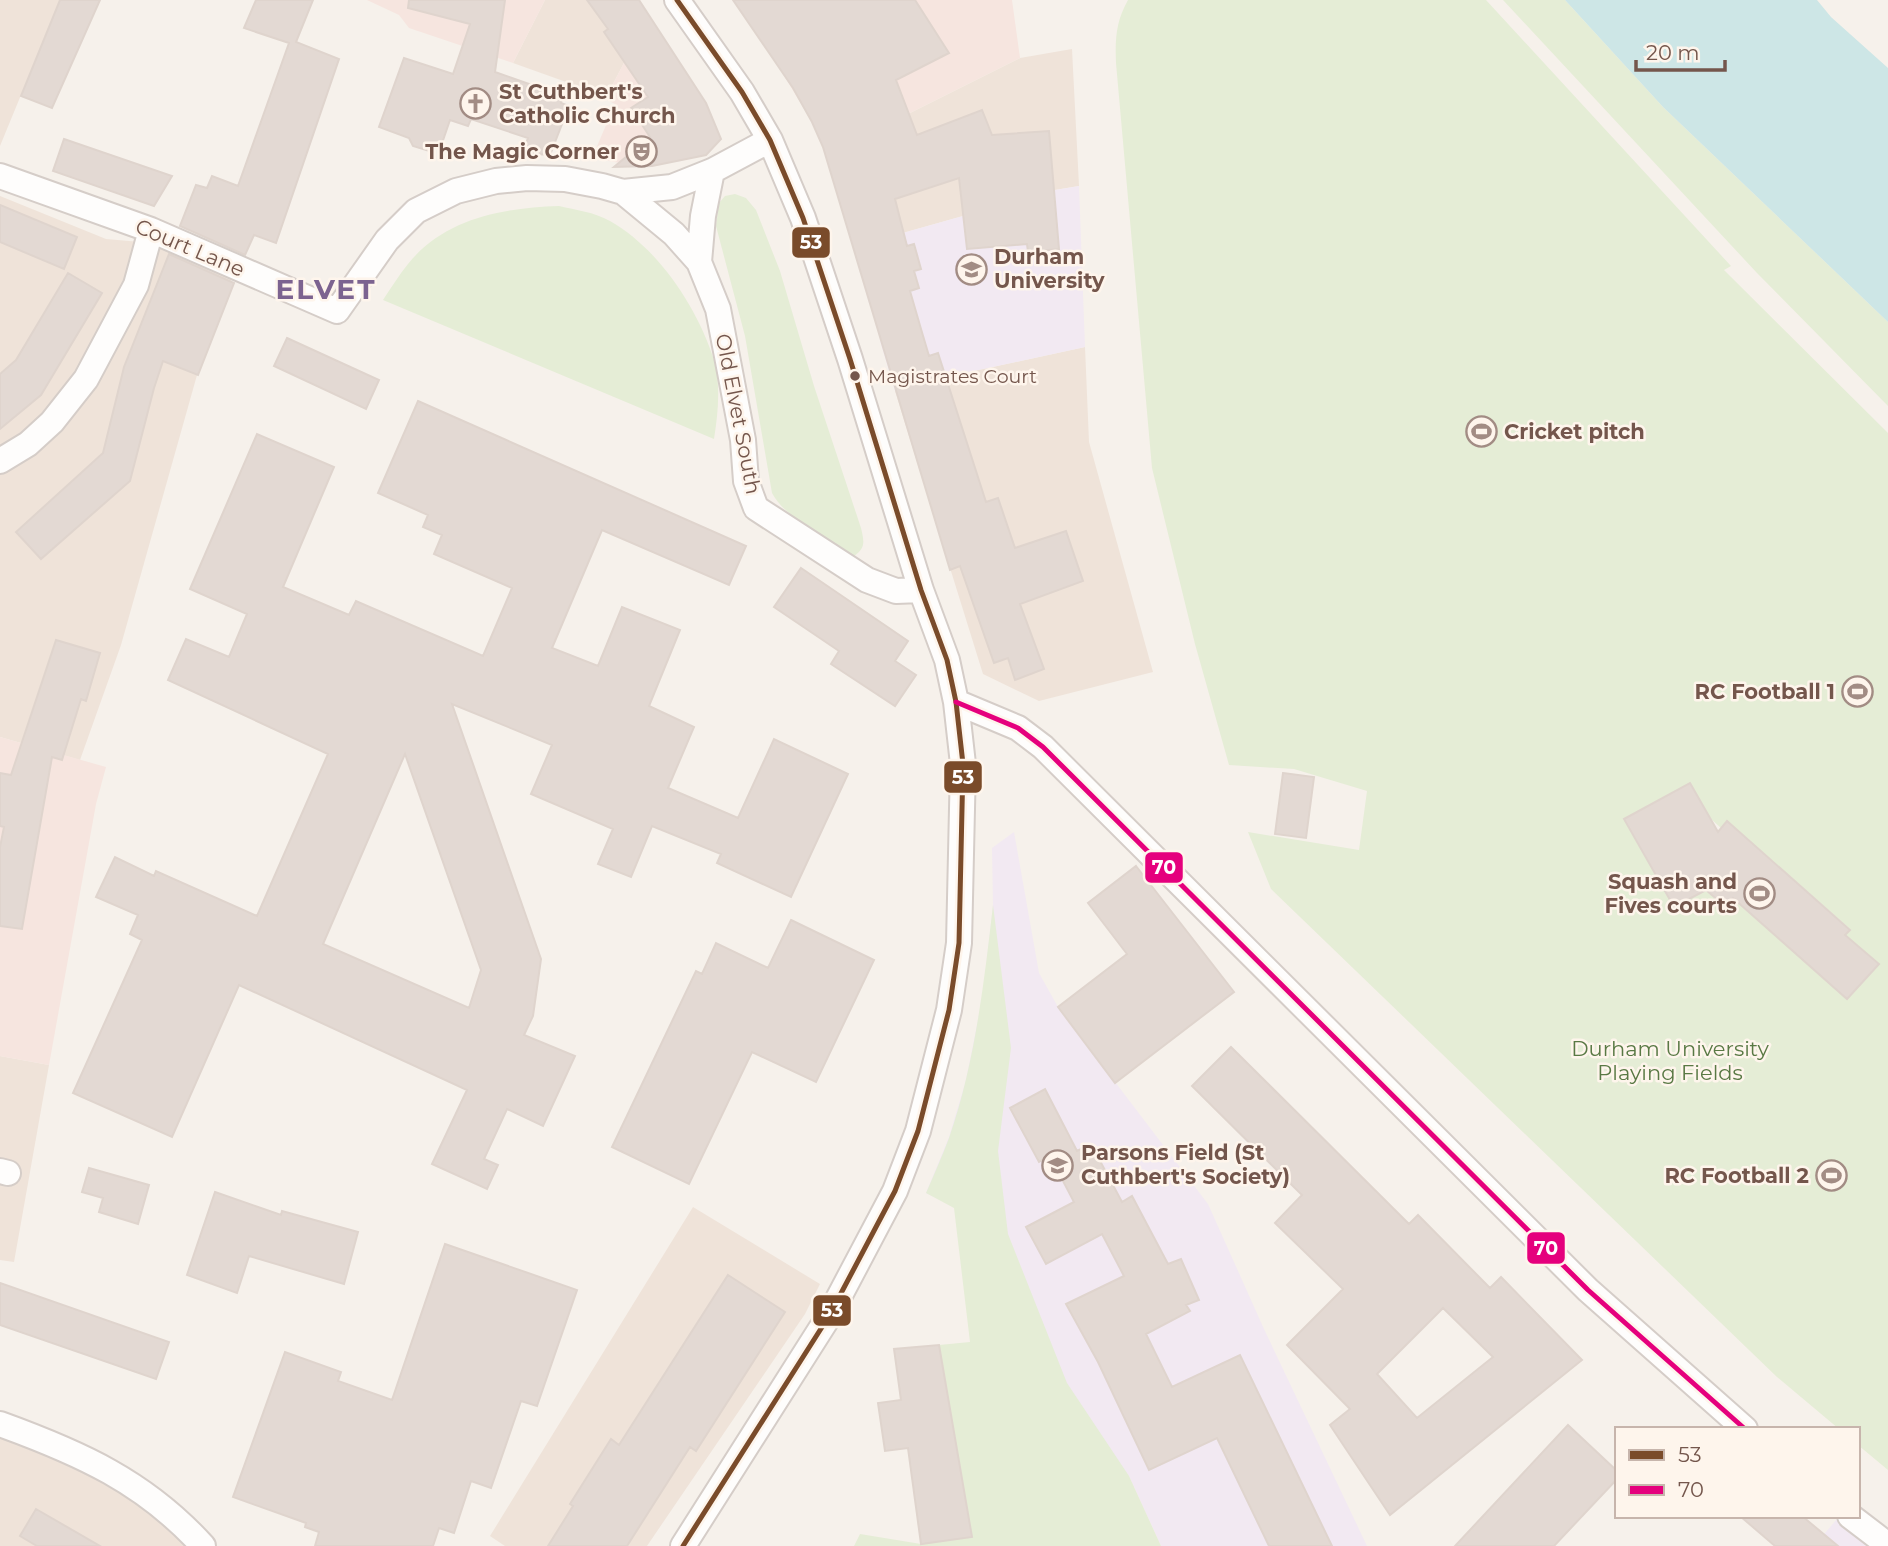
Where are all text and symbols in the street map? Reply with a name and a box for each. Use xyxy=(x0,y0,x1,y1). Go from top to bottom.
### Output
scale bar xyxy=(1636,28,1725,72)
text: 20 m xyxy=(1646,40,1700,65)
place label: St Cuthbert's Catholic Church xyxy=(499,79,675,128)
church icon: St Cuthbert's Catholic Church xyxy=(459,87,493,121)
theatre icon: The Magic Corner xyxy=(625,135,659,169)
place label: The Magic Corner xyxy=(425,139,619,164)
street label: Court Lane xyxy=(132,213,249,282)
line badge: 53 xyxy=(791,226,831,259)
text: 53 xyxy=(800,231,822,254)
place label: Durham University xyxy=(994,244,1105,293)
school or university icon: Durham University xyxy=(954,252,988,286)
district label: ELVET xyxy=(276,272,376,306)
street label: Old Elvet South xyxy=(711,331,766,496)
place label: Magistrates Court xyxy=(868,365,1037,388)
marker: Magistrates Court xyxy=(848,369,862,383)
sports icon: Cricket pitch xyxy=(1464,415,1498,449)
place label: Cricket pitch xyxy=(1504,419,1645,444)
sports icon: RC Football 1 xyxy=(1841,675,1875,709)
place label: RC Football 1 xyxy=(1695,679,1835,704)
line badge: 53 xyxy=(943,760,983,794)
text: 53 xyxy=(952,766,974,789)
line badge: 70 xyxy=(1144,851,1184,884)
text: 70 xyxy=(1152,856,1176,879)
place label: Squash and Fives courts xyxy=(1605,869,1737,918)
sports icon: Squash and Fives courts xyxy=(1743,877,1777,911)
park label: Durham University Playing Fields xyxy=(1571,1036,1769,1085)
place label: Parsons Field (St Cuthbert's Society) xyxy=(1081,1140,1290,1189)
school or university icon: Parsons Field (St Cuthbert's Society) xyxy=(1041,1148,1075,1182)
sports icon: RC Football 2 xyxy=(1815,1159,1849,1193)
place label: RC Football 2 xyxy=(1664,1163,1809,1188)
line badge: 70 xyxy=(1526,1231,1566,1265)
text: 70 xyxy=(1534,1237,1558,1260)
line badge: 53 xyxy=(812,1294,852,1327)
text: 53 xyxy=(821,1299,843,1322)
legend xyxy=(1615,1427,1860,1518)
text: 53 xyxy=(1678,1442,1702,1467)
text: 70 xyxy=(1678,1477,1704,1502)

